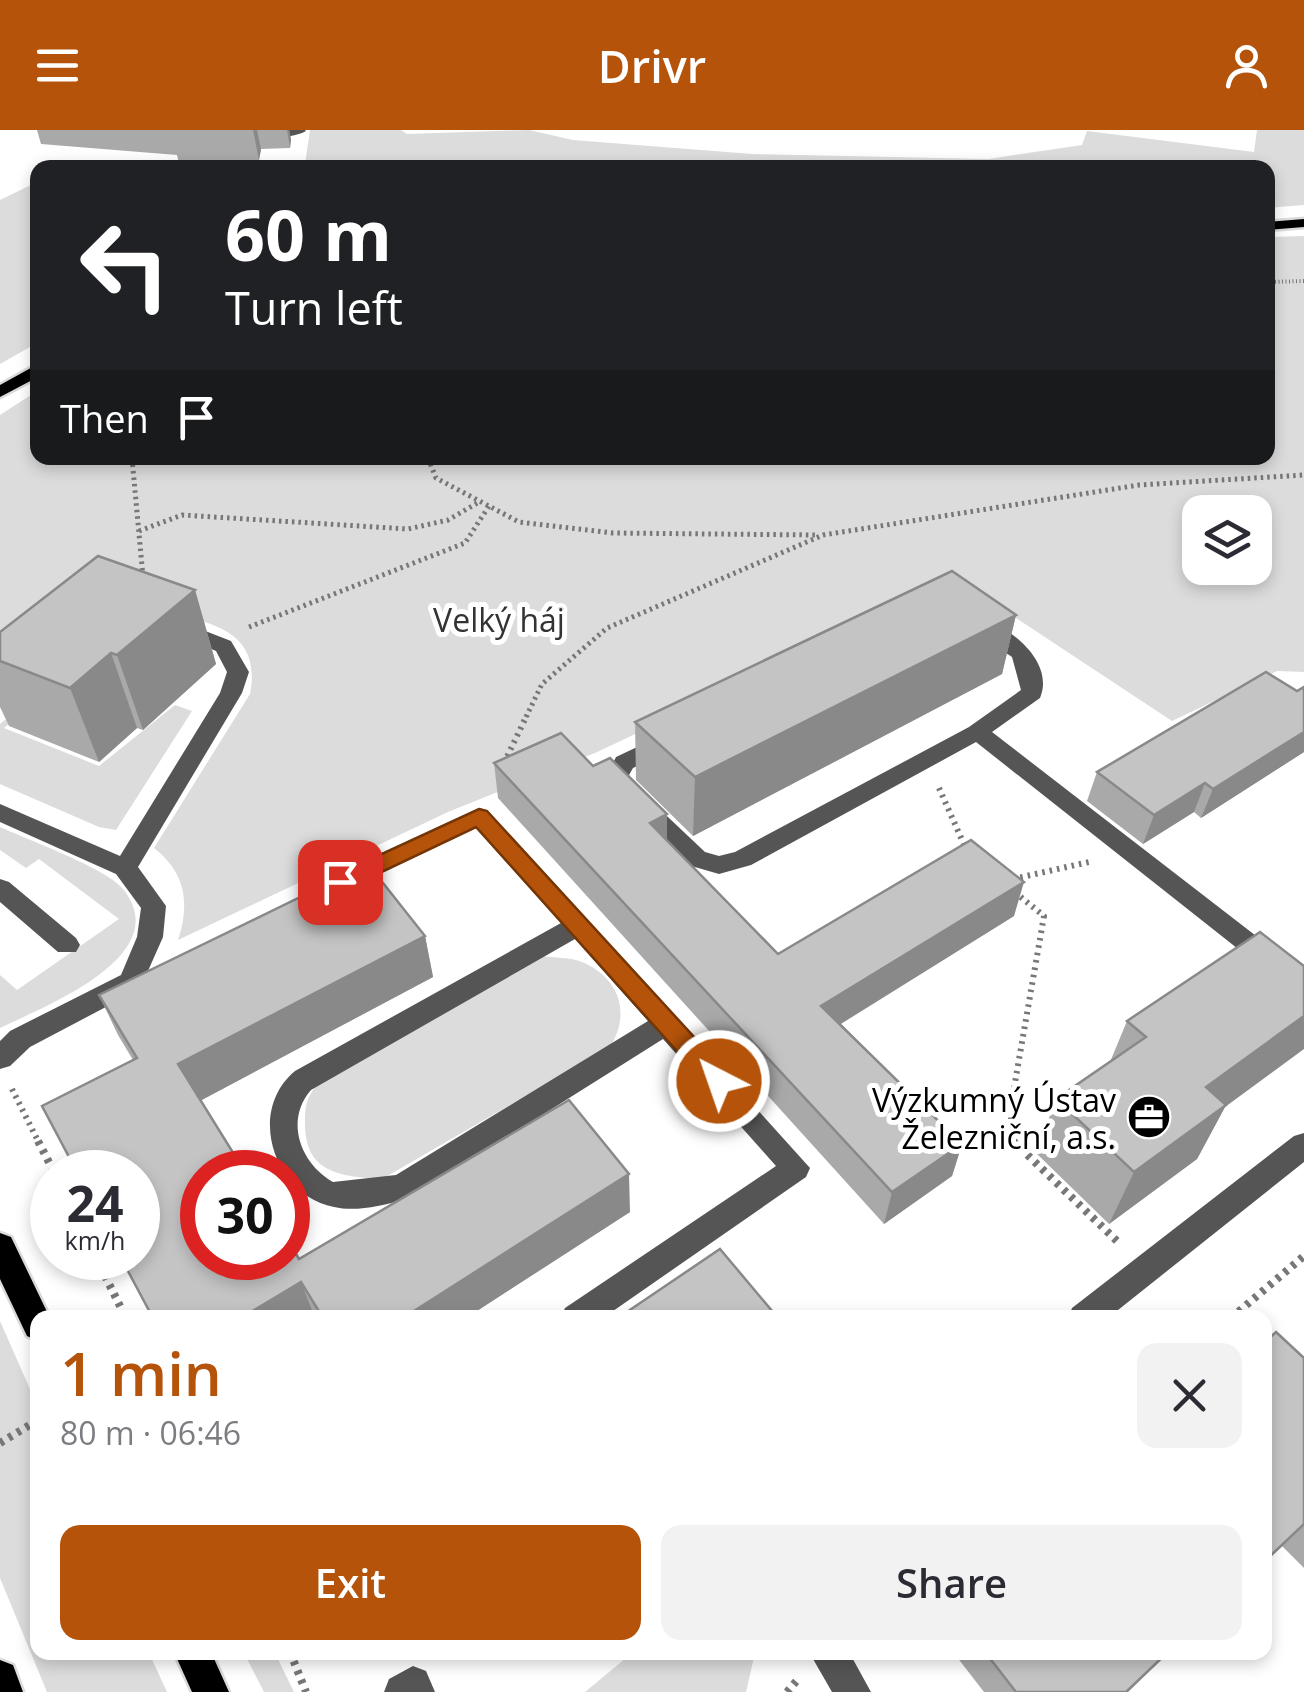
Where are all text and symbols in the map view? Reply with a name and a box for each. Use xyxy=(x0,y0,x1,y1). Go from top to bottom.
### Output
text: Drivr xyxy=(598,35,706,96)
icon: menu xyxy=(30,38,85,93)
icon: person xyxy=(1219,38,1274,93)
text: 60 m xyxy=(225,186,392,282)
icon: left xyxy=(60,200,190,330)
text: Turn left xyxy=(225,277,403,338)
icon: arrive xyxy=(169,390,224,445)
text: Then xyxy=(60,392,149,444)
map controls xyxy=(1182,495,1272,585)
button: layers xyxy=(1182,495,1272,585)
park label: Velký háj xyxy=(433,598,565,641)
pin xyxy=(298,840,383,925)
icon: arrive xyxy=(313,855,368,910)
position arrow xyxy=(667,1029,771,1133)
place label: Výzkumný Ústav Železniční, a.s. xyxy=(872,1078,1116,1158)
office icon: Výzkumný Ústav Železniční, a.s. xyxy=(1126,1094,1172,1140)
speed limit sign: 30 xyxy=(180,1150,310,1280)
text: 24 xyxy=(66,1169,124,1237)
text: km/h xyxy=(65,1223,125,1257)
text: 1 min xyxy=(60,1332,222,1414)
button: close xyxy=(1137,1343,1242,1448)
text: 80 m · 06:46 xyxy=(60,1411,241,1454)
button: Exit xyxy=(60,1525,641,1640)
button: Share xyxy=(661,1525,1242,1640)

